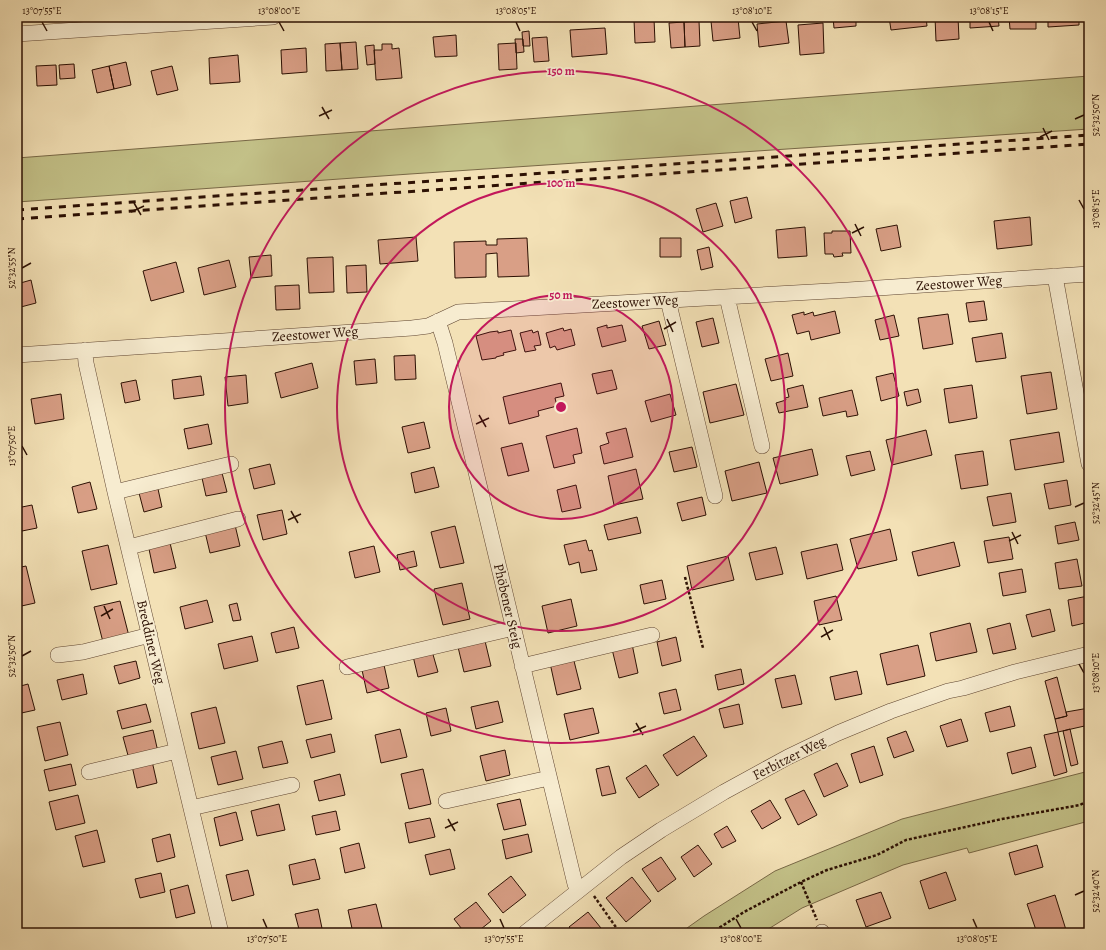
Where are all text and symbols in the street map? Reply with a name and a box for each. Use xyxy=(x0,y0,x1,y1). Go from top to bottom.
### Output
text: 13°07'55"E xyxy=(22,4,62,17)
text: 13°08'00"E xyxy=(258,4,300,17)
text: 13°08'05"E xyxy=(495,4,537,17)
text: 13°08'10"E xyxy=(732,4,772,17)
text: 13°08'15"E xyxy=(969,4,1009,17)
text: 150 m xyxy=(547,63,575,79)
text: 52°32'50"N xyxy=(1089,94,1102,136)
text: 100 m xyxy=(547,175,575,191)
text: 13°08'15"E xyxy=(1089,189,1102,229)
text: 52°32'55"N xyxy=(5,247,18,289)
street label: Zeestower Weg xyxy=(915,271,1003,295)
text: 50 m xyxy=(549,287,573,303)
street label: Zeestower Weg xyxy=(591,290,679,314)
street label: Zeestower Weg xyxy=(271,322,359,346)
centre of rings xyxy=(554,400,568,414)
text: 13°07'50"E xyxy=(5,426,18,466)
text: 52°32'45"N xyxy=(1089,482,1102,524)
street label: Phöbener Steig xyxy=(489,562,527,650)
street label: Breddiner Weg xyxy=(132,598,170,686)
text: 52°32'50"N xyxy=(5,635,18,677)
text: 13°08'10"E xyxy=(1089,653,1102,693)
street label: Ferbitzer Weg xyxy=(749,731,829,785)
text: 52°32'40"N xyxy=(1089,870,1102,912)
text: 13°07'50"E xyxy=(247,932,287,945)
text: 13°07'55"E xyxy=(484,932,524,945)
text: 13°08'00"E xyxy=(720,932,762,945)
text: 13°08'05"E xyxy=(956,932,998,945)

